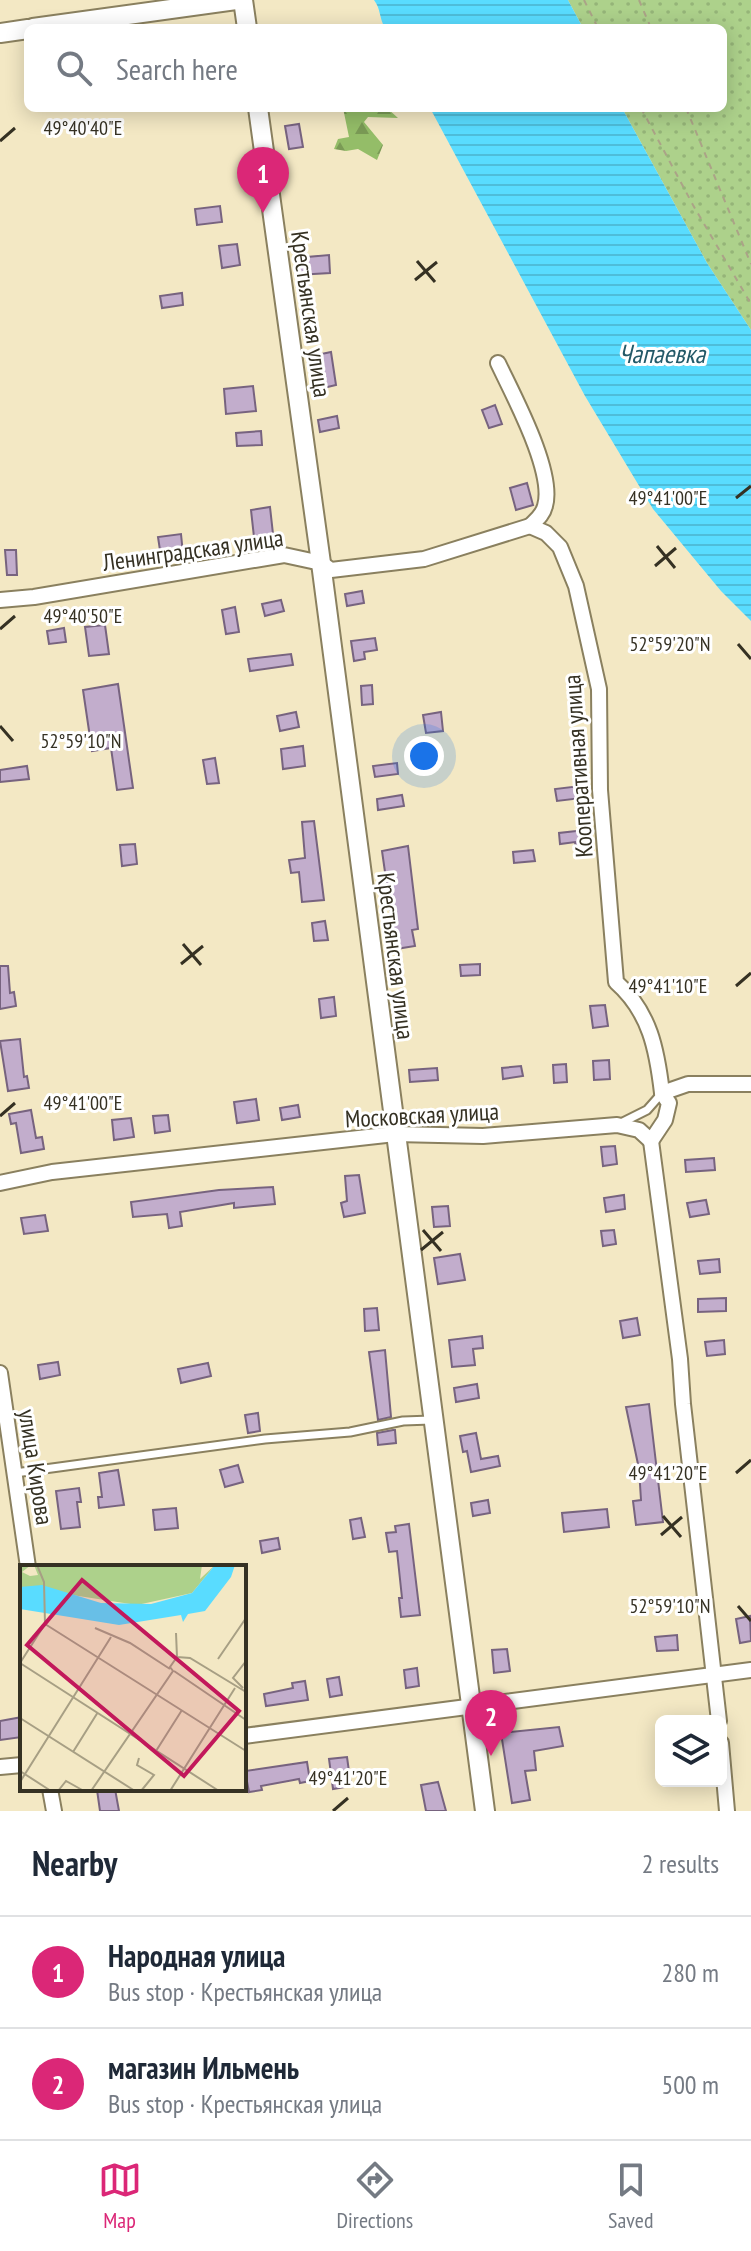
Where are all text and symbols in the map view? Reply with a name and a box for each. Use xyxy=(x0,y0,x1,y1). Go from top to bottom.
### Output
search box xyxy=(24,24,727,112)
icon: search xyxy=(52,46,96,90)
text: Search here xyxy=(116,49,238,88)
text: 49°40'40"E xyxy=(44,115,122,141)
pin: 1 xyxy=(237,147,289,213)
street label: Крестьянская улица xyxy=(284,229,338,399)
water label: Чапаевка xyxy=(619,337,707,370)
text: 49°41'00"E xyxy=(629,485,707,511)
street label: Ленинградская улица xyxy=(100,522,285,578)
text: 49°40'50"E xyxy=(44,603,122,629)
text: 52°59'20"N xyxy=(630,631,710,657)
street label: Кооперативная улица xyxy=(556,674,600,858)
text: 52°59'10"N xyxy=(41,728,121,754)
your location xyxy=(404,736,444,776)
street label: Крестьянская улица xyxy=(370,871,422,1041)
text: 49°41'10"E xyxy=(629,973,707,999)
text: 49°41'00"E xyxy=(44,1090,122,1116)
street label: Московская улица xyxy=(344,1095,500,1135)
street label: улица Кирова xyxy=(12,1407,60,1527)
text: 49°41'20"E xyxy=(629,1460,707,1486)
inset map xyxy=(20,1565,246,1791)
text: 52°59'10"N xyxy=(630,1593,710,1619)
pin: 2 xyxy=(465,1690,517,1756)
map controls xyxy=(655,1715,727,1787)
button: layers xyxy=(655,1715,727,1787)
text: 49°41'20"E xyxy=(309,1765,387,1791)
text: Nearby xyxy=(32,1841,117,1885)
text: 2 results xyxy=(642,1847,719,1880)
text: Народная улица xyxy=(108,1936,286,1975)
text: 1 xyxy=(52,1956,64,1989)
text: 280 m xyxy=(661,1956,719,1989)
text: Bus stop · Крестьянская улица xyxy=(108,1975,382,2008)
text: магазин Ильмень xyxy=(108,2048,299,2087)
text: 2 xyxy=(52,2068,64,2101)
text: 500 m xyxy=(661,2068,719,2101)
text: Bus stop · Крестьянская улица xyxy=(108,2087,382,2120)
tab: Map xyxy=(98,2158,142,2234)
tab: Directions xyxy=(337,2158,413,2234)
tab: Saved xyxy=(608,2158,653,2234)

